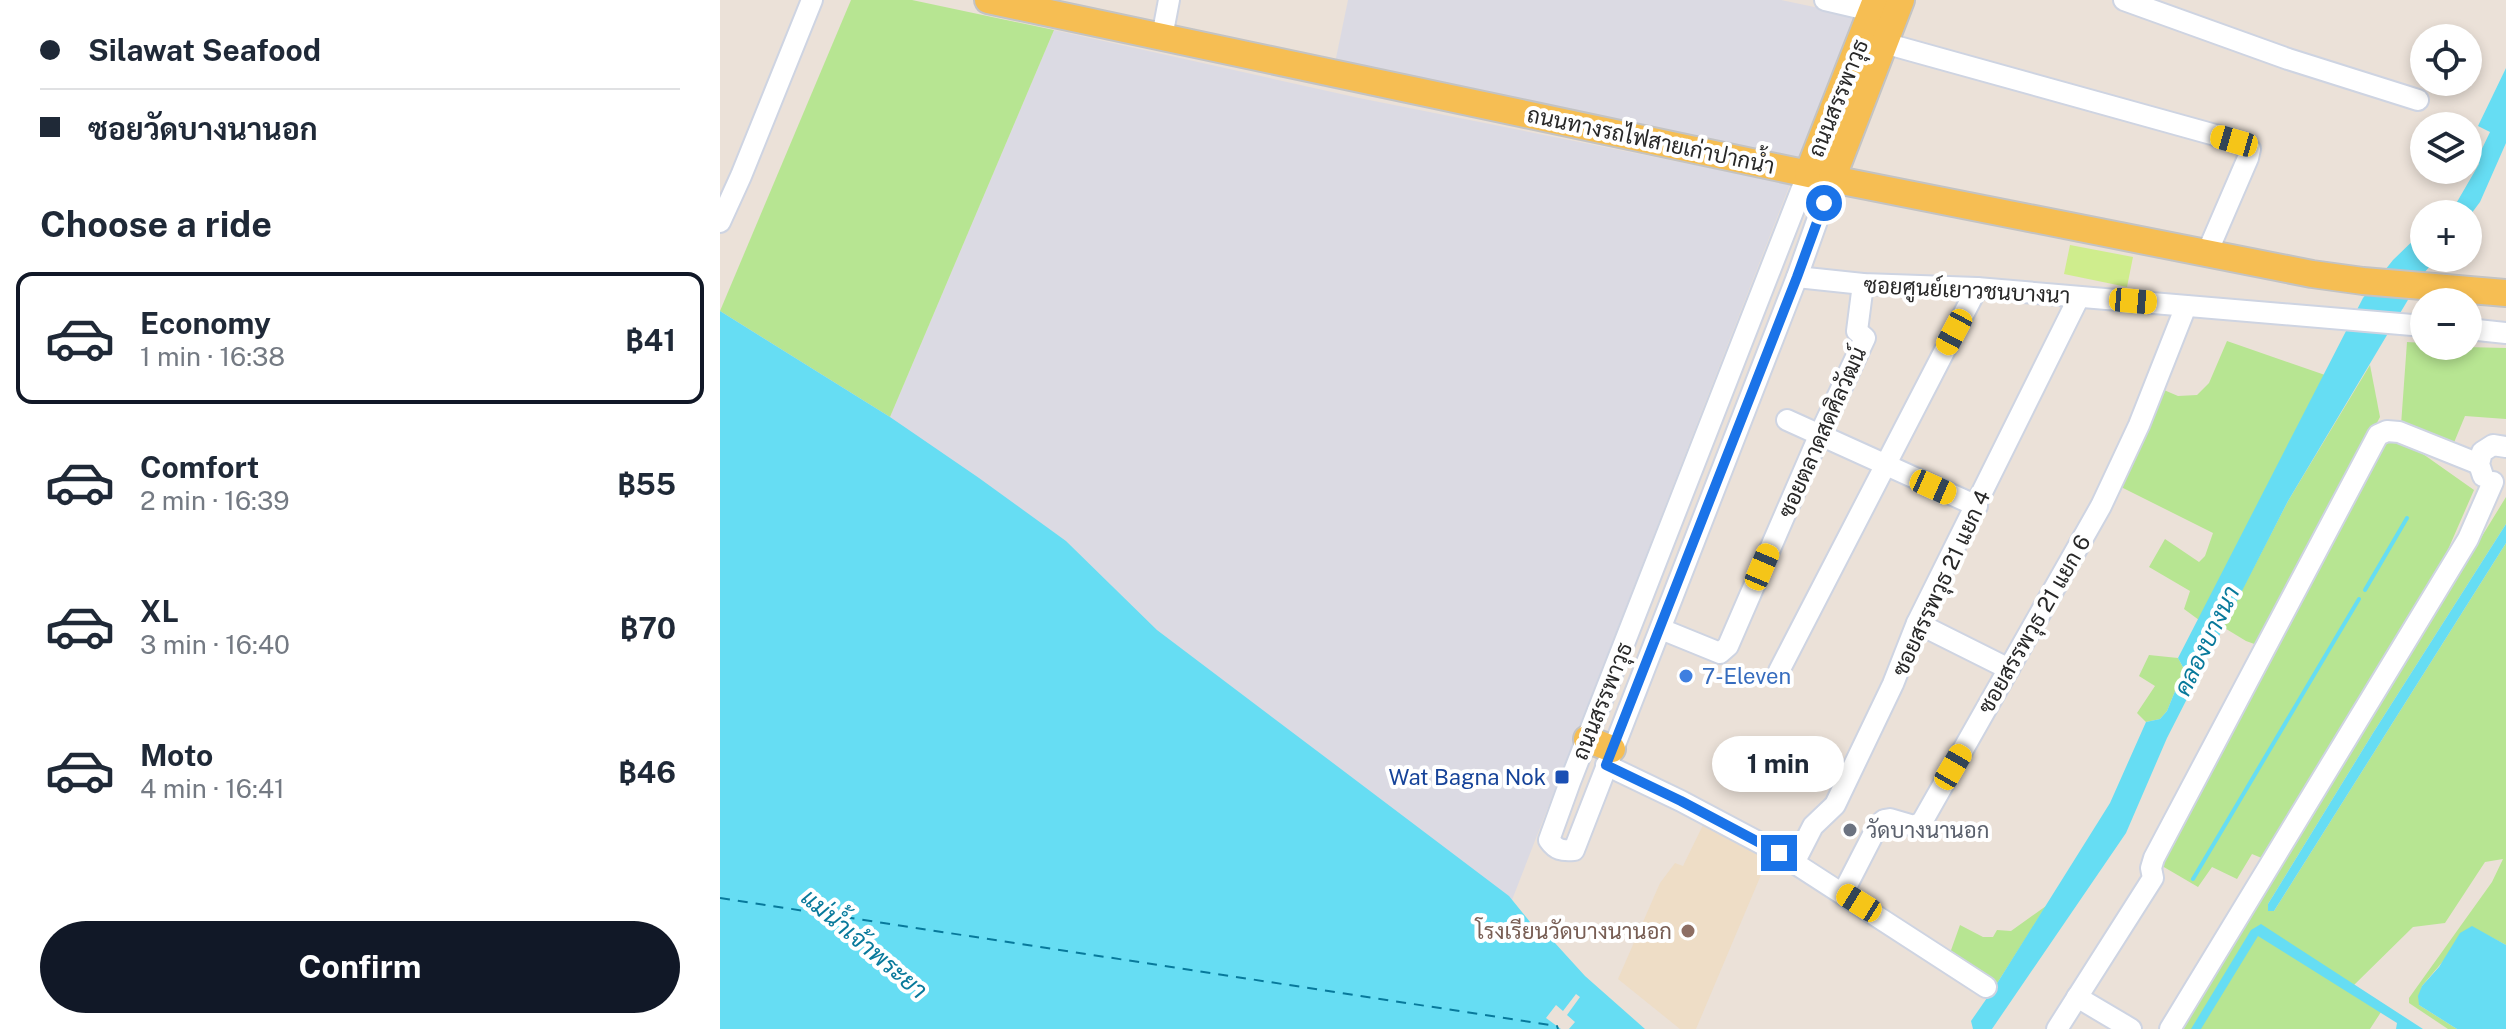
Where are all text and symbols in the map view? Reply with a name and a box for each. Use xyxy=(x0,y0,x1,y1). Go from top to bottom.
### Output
map controls xyxy=(2410,24,2482,360)
button: locate xyxy=(2410,24,2482,96)
text: Silawat Seafood xyxy=(88,32,321,68)
street label: ถนนสรรพาวุธ xyxy=(1803,35,1876,162)
street label: ถนนทางรถไฟสายเก่าปากน้ำ xyxy=(1525,95,1778,179)
text: ซอยวัดบางนานอก xyxy=(88,111,318,147)
button: layers xyxy=(2410,112,2482,184)
car xyxy=(2208,123,2260,159)
route start xyxy=(1806,185,1842,221)
button: + xyxy=(2410,200,2482,272)
text: Choose a ride xyxy=(40,203,272,245)
street label: ซอยศูนย์เยาวชนบางนา xyxy=(1863,271,2071,311)
car xyxy=(2108,287,2158,315)
button: − xyxy=(2410,288,2482,360)
icon: car xyxy=(44,302,116,374)
text: Economy xyxy=(140,305,271,341)
car xyxy=(1932,305,1976,359)
text: ฿41 xyxy=(625,322,676,358)
text: 1 min · 16:38 xyxy=(140,341,285,372)
street label: ซอยตลาดสดศิลวัฒน์ xyxy=(1772,342,1871,521)
icon: car xyxy=(44,446,116,518)
text: Comfort xyxy=(140,449,259,485)
text: ฿55 xyxy=(617,466,676,502)
car xyxy=(1906,466,1960,508)
text: 2 min · 16:39 xyxy=(140,485,289,516)
street label: ซอยสรรพวุธ 21 แยก 4 xyxy=(1887,486,1998,681)
street label: ซอยสรรพวุธ 21 แยก 6 xyxy=(1972,530,2098,719)
car xyxy=(1742,540,1782,594)
water label: คลองบางนา xyxy=(2168,581,2245,700)
icon: car xyxy=(44,590,116,662)
text: XL xyxy=(140,593,179,629)
text: ฿70 xyxy=(620,610,676,646)
text: 3 min · 16:40 xyxy=(140,629,290,660)
street label: ถนนสรรพาวุธ xyxy=(1567,638,1640,765)
place label: 7-Eleven xyxy=(1702,663,1791,689)
marker: 7-Eleven xyxy=(1677,667,1695,685)
icon: car xyxy=(44,734,116,806)
text: Moto xyxy=(140,737,213,773)
callout: 1 min xyxy=(1713,737,1845,793)
car xyxy=(1931,740,1975,794)
text: 1 min xyxy=(1747,748,1809,779)
text: ฿46 xyxy=(618,754,676,790)
place label: Wat Bagna Nok xyxy=(1388,764,1546,790)
marker: Wat Bagna Nok xyxy=(1553,768,1571,786)
text: 4 min · 16:41 xyxy=(140,773,285,804)
place label: วัดบางนานอก xyxy=(1866,817,1989,843)
marker: วัดบางนานอก xyxy=(1841,821,1859,839)
route end xyxy=(1761,835,1797,871)
water label: แม่น้ำเจ้าพระยา xyxy=(796,879,936,1004)
car xyxy=(1832,880,1886,926)
place label: โรงเรียนวัดบางนานอก xyxy=(1475,917,1672,944)
button: Confirm xyxy=(40,921,680,1013)
marker: โรงเรียนวัดบางนานอก xyxy=(1679,922,1697,940)

